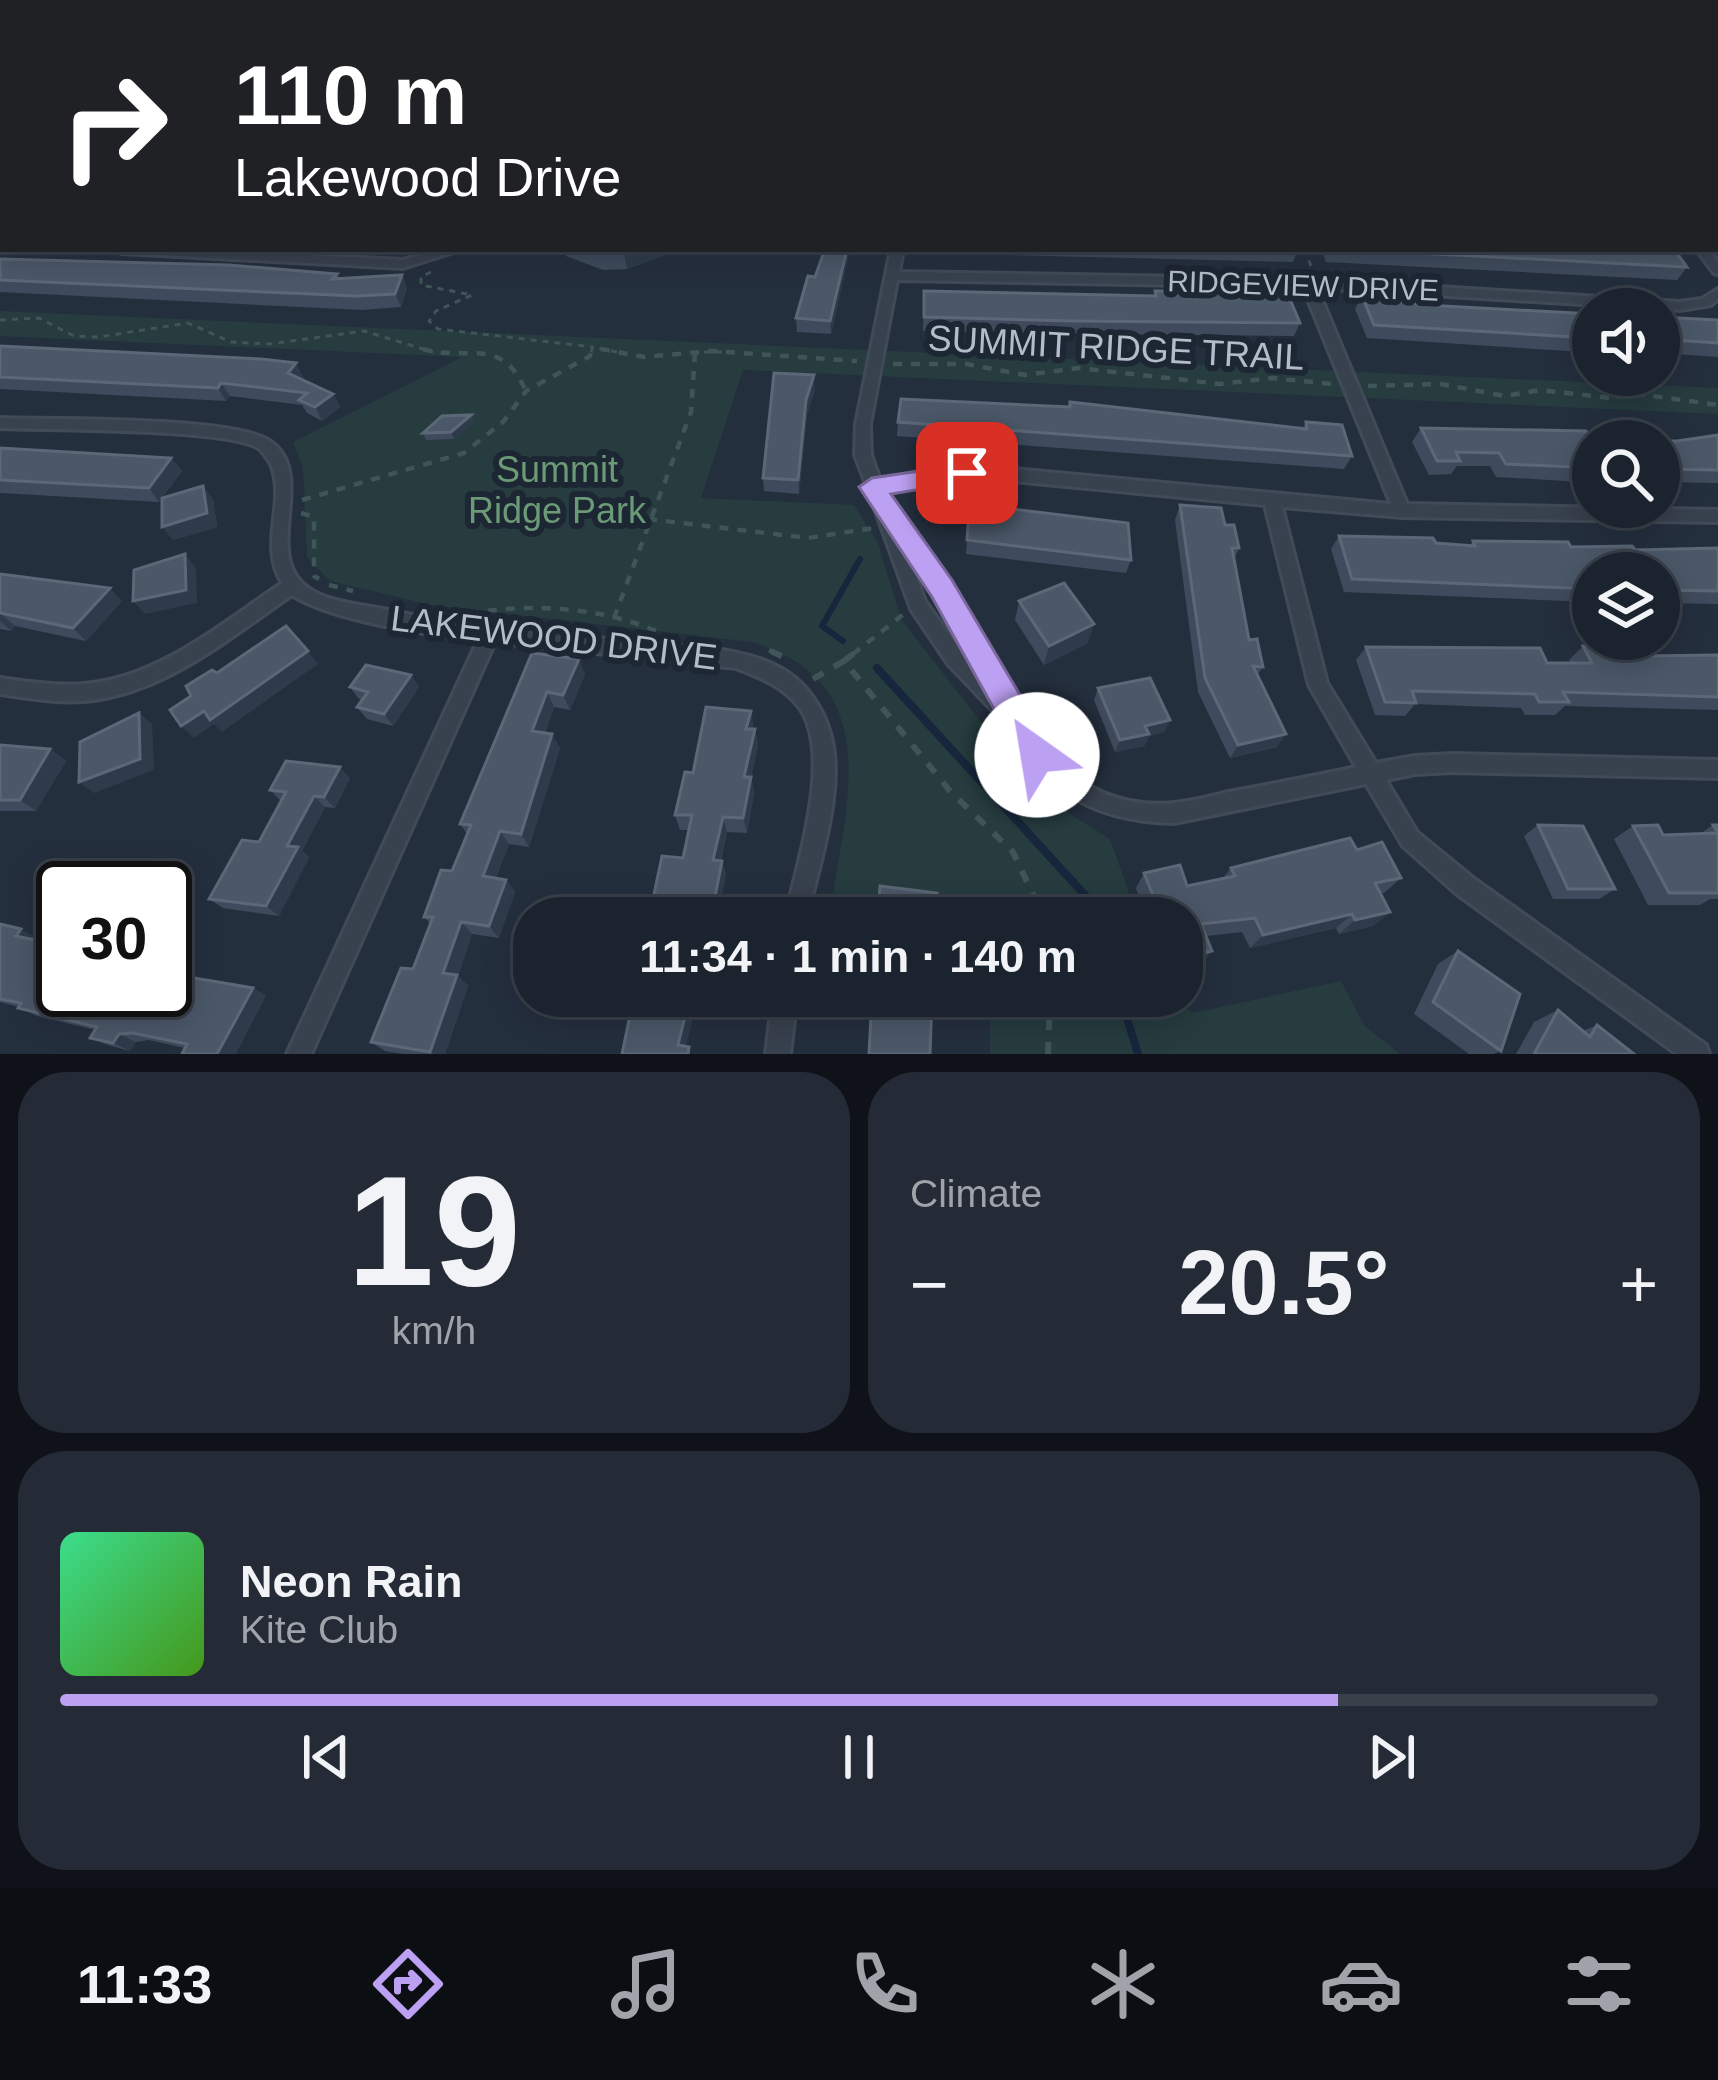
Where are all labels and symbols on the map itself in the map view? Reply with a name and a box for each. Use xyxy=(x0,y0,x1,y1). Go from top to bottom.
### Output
street label: RIDGEVIEW DRIVE xyxy=(1167,264,1439,307)
street label: SUMMIT RIDGE TRAIL xyxy=(927,317,1305,378)
pin xyxy=(916,422,1018,524)
park label: Summit Ridge Park xyxy=(468,449,647,531)
street label: LAKEWOOD DRIVE xyxy=(389,597,719,678)
position arrow xyxy=(974,692,1100,818)
speed limit sign: 30 xyxy=(36,861,192,1017)

